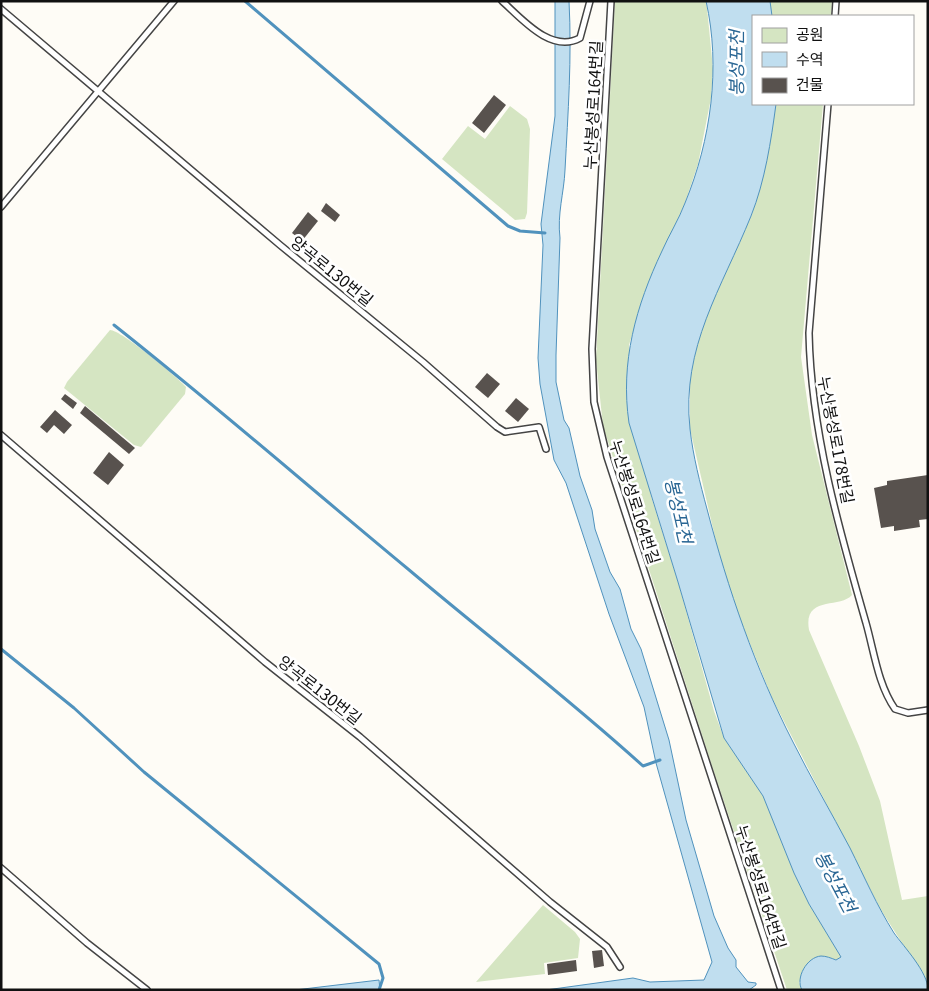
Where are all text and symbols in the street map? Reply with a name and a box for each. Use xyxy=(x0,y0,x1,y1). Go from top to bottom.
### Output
legend xyxy=(752,15,914,105)
text: 공원 xyxy=(796,23,824,44)
water label: 봉성포천 xyxy=(722,27,748,96)
street label: 누산봉성로164번길 xyxy=(577,40,607,170)
text: 수역 xyxy=(796,48,824,69)
text: 건물 xyxy=(796,73,824,94)
street label: 양곡로130번길 xyxy=(286,229,379,311)
street label: 누산봉성로178번길 xyxy=(813,374,861,506)
street label: 누산봉성로164번길 xyxy=(605,436,667,567)
water label: 봉성포천 xyxy=(660,475,701,548)
street label: 양곡로130번길 xyxy=(274,649,368,730)
street label: 누산봉성로164번길 xyxy=(731,821,793,952)
water label: 봉성포천 xyxy=(810,846,865,919)

